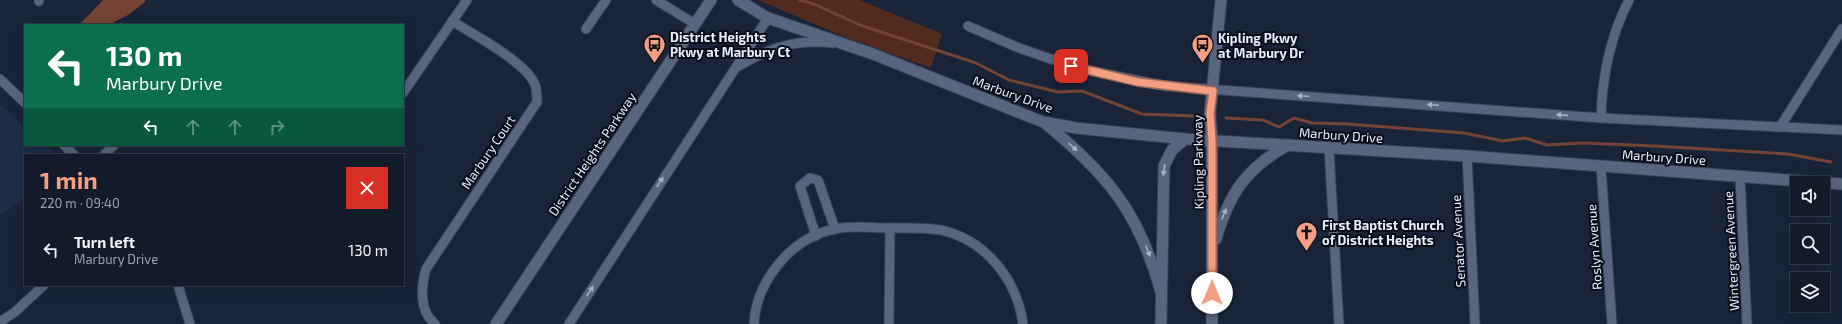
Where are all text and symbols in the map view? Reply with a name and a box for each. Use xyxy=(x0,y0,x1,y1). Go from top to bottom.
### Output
place label: District Heights Pkwy at Marbury Ct xyxy=(670,29,791,60)
place label: Kipling Pkwy at Marbury Dr xyxy=(1218,30,1304,61)
bus stop icon: District Heights Pkwy at Marbury Ct xyxy=(642,31,668,64)
bus stop icon: Kipling Pkwy at Marbury Dr xyxy=(1190,32,1216,65)
text: 130 m xyxy=(106,38,182,72)
icon: left xyxy=(40,40,92,92)
pin xyxy=(1054,49,1088,83)
icon: arrive xyxy=(1060,55,1082,77)
text: Marbury Drive xyxy=(106,72,223,94)
street label: Marbury Drive xyxy=(971,72,1055,116)
street label: District Heights Parkway xyxy=(545,89,639,219)
one-way arrow xyxy=(1297,93,1309,100)
one-way arrow xyxy=(1427,102,1439,109)
street label: Marbury Court xyxy=(457,112,519,192)
one-way arrow xyxy=(1556,112,1568,119)
street label: Kipling Parkway xyxy=(1189,114,1207,209)
icon: left xyxy=(140,116,162,138)
icon: ahead xyxy=(182,116,204,138)
icon: ahead xyxy=(224,116,246,138)
icon: right xyxy=(266,116,288,138)
street label: Marbury Drive xyxy=(1298,124,1384,146)
one-way arrow xyxy=(1068,142,1078,151)
street label: Marbury Drive xyxy=(1621,146,1707,168)
one-way arrow xyxy=(1161,164,1167,176)
text: 1 min xyxy=(40,165,98,194)
button: close xyxy=(346,167,388,209)
map controls xyxy=(1790,176,1830,312)
button: sound xyxy=(1790,176,1830,216)
one-way arrow xyxy=(656,177,664,187)
street label: Wintergreen Avenue xyxy=(1720,191,1742,311)
street label: Senator Avenue xyxy=(1448,194,1468,288)
text: 220 m · 09:40 xyxy=(40,195,120,211)
street label: Roslyn Avenue xyxy=(1583,203,1605,291)
one-way arrow xyxy=(1221,207,1227,219)
place label: First Baptist Church of District Heights xyxy=(1322,217,1444,248)
church icon: First Baptist Church of District Heights xyxy=(1294,219,1320,252)
button: search xyxy=(1790,224,1830,264)
text: Turn left xyxy=(74,233,135,251)
icon: left xyxy=(40,239,62,261)
text: 130 m xyxy=(348,241,388,259)
one-way arrow xyxy=(1145,245,1152,257)
text: Marbury Drive xyxy=(74,251,158,267)
position arrow xyxy=(1191,272,1233,314)
button: layers xyxy=(1790,272,1830,312)
one-way arrow xyxy=(586,286,594,296)

